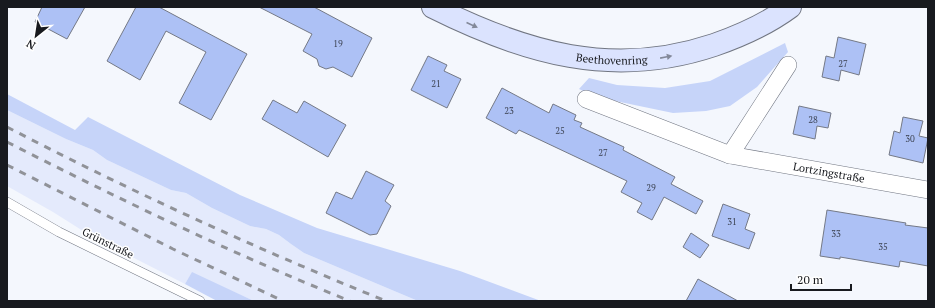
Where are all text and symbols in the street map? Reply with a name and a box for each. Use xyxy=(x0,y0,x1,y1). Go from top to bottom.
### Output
north arrow xyxy=(16,16,56,56)
one-way arrow xyxy=(466,22,478,28)
text: N xyxy=(23,36,38,53)
house number: 19 xyxy=(333,38,343,50)
street label: Beethovenring xyxy=(575,50,648,68)
one-way arrow xyxy=(660,54,672,60)
house number: 27 xyxy=(838,58,848,70)
house number: 21 xyxy=(431,78,441,90)
house number: 23 xyxy=(504,105,514,117)
house number: 28 xyxy=(808,114,818,126)
house number: 25 xyxy=(555,125,565,137)
house number: 30 xyxy=(905,133,915,145)
house number: 27 xyxy=(598,147,608,159)
street label: Lortzingstraße xyxy=(792,159,866,186)
house number: 29 xyxy=(646,182,656,194)
house number: 31 xyxy=(727,216,737,228)
street label: Grünstraße xyxy=(80,224,137,262)
house number: 33 xyxy=(831,228,841,240)
house number: 35 xyxy=(878,241,888,253)
scale bar xyxy=(791,266,851,292)
text: 20 m xyxy=(797,272,824,287)

